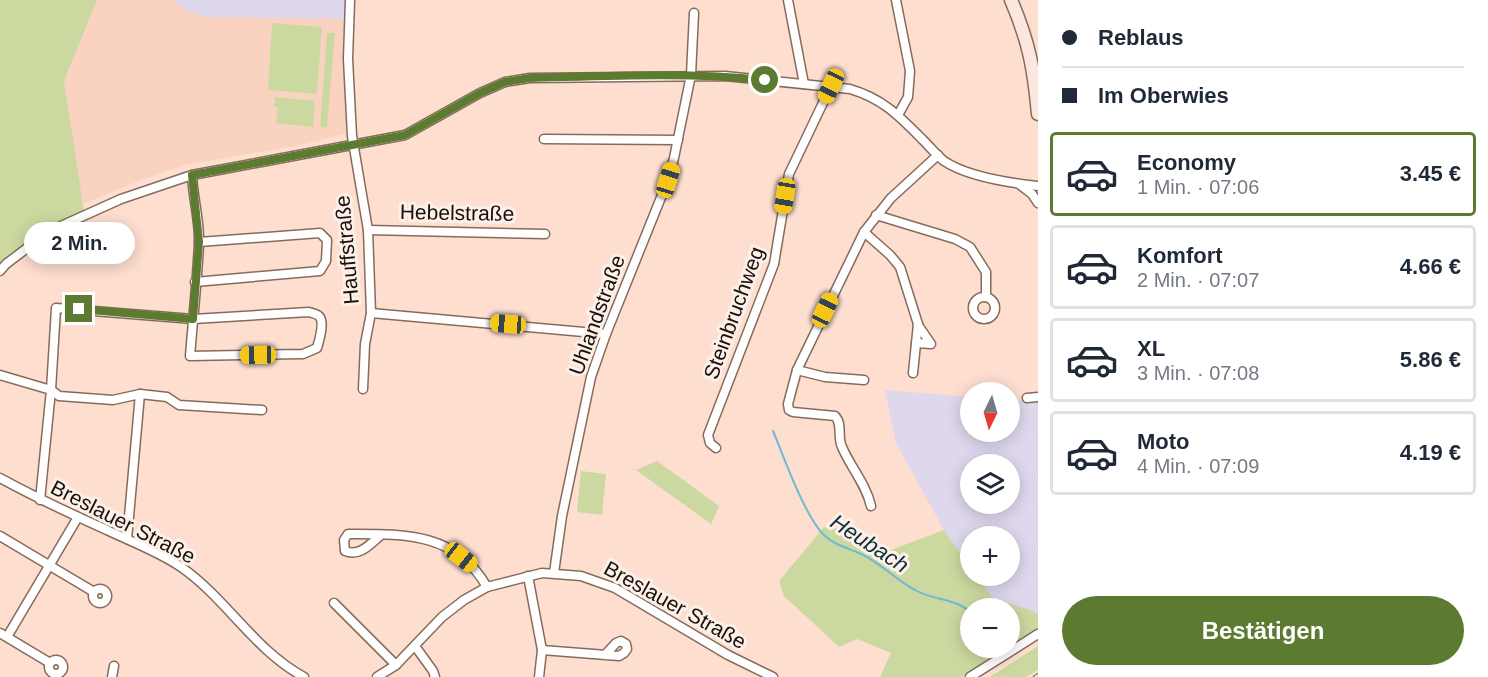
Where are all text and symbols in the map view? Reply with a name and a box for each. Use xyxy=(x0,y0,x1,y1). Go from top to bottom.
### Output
text: Reblaus xyxy=(1098,25,1184,50)
route start xyxy=(751,66,778,93)
car xyxy=(815,66,847,106)
text: Im Oberwies xyxy=(1098,83,1229,108)
icon: car xyxy=(1065,147,1119,201)
text: Economy xyxy=(1137,150,1236,175)
car xyxy=(654,160,682,200)
text: 3.45 € xyxy=(1400,161,1461,186)
text: 1 Min. · 07:06 xyxy=(1137,176,1259,198)
car xyxy=(773,177,797,215)
street label: Hauffstraße xyxy=(330,195,363,306)
street label: Hebelstraße xyxy=(400,200,514,225)
callout: 2 Min. xyxy=(23,222,134,264)
text: 2 Min. xyxy=(51,232,108,254)
icon: car xyxy=(1065,240,1119,294)
text: Komfort xyxy=(1137,243,1223,268)
street label: Steinbruchweg xyxy=(699,244,768,382)
street label: Uhlandstraße xyxy=(564,252,629,378)
text: 4.66 € xyxy=(1400,254,1461,279)
text: 2 Min. · 07:07 xyxy=(1137,269,1259,291)
car xyxy=(809,290,841,330)
route end xyxy=(65,295,92,322)
car xyxy=(489,314,527,334)
icon: car xyxy=(1065,333,1119,387)
text: XL xyxy=(1137,336,1165,361)
car xyxy=(240,346,276,364)
text: 5.86 € xyxy=(1400,347,1461,372)
text: 3 Min. · 07:08 xyxy=(1137,362,1259,384)
north arrow xyxy=(960,382,1020,442)
map controls xyxy=(960,382,1020,658)
icon: car xyxy=(1065,426,1119,480)
text: Moto xyxy=(1137,429,1190,454)
text: 4.19 € xyxy=(1400,440,1461,465)
button: layers xyxy=(960,454,1020,514)
text: 4 Min. · 07:09 xyxy=(1137,455,1259,477)
street label: Breslauer Straße xyxy=(47,475,199,568)
water label: Heubach xyxy=(826,509,913,578)
button: + xyxy=(960,526,1020,586)
car xyxy=(441,539,481,575)
street label: Breslauer Straße xyxy=(600,556,750,653)
button: Bestätigen xyxy=(1062,596,1464,665)
button: − xyxy=(960,598,1020,658)

